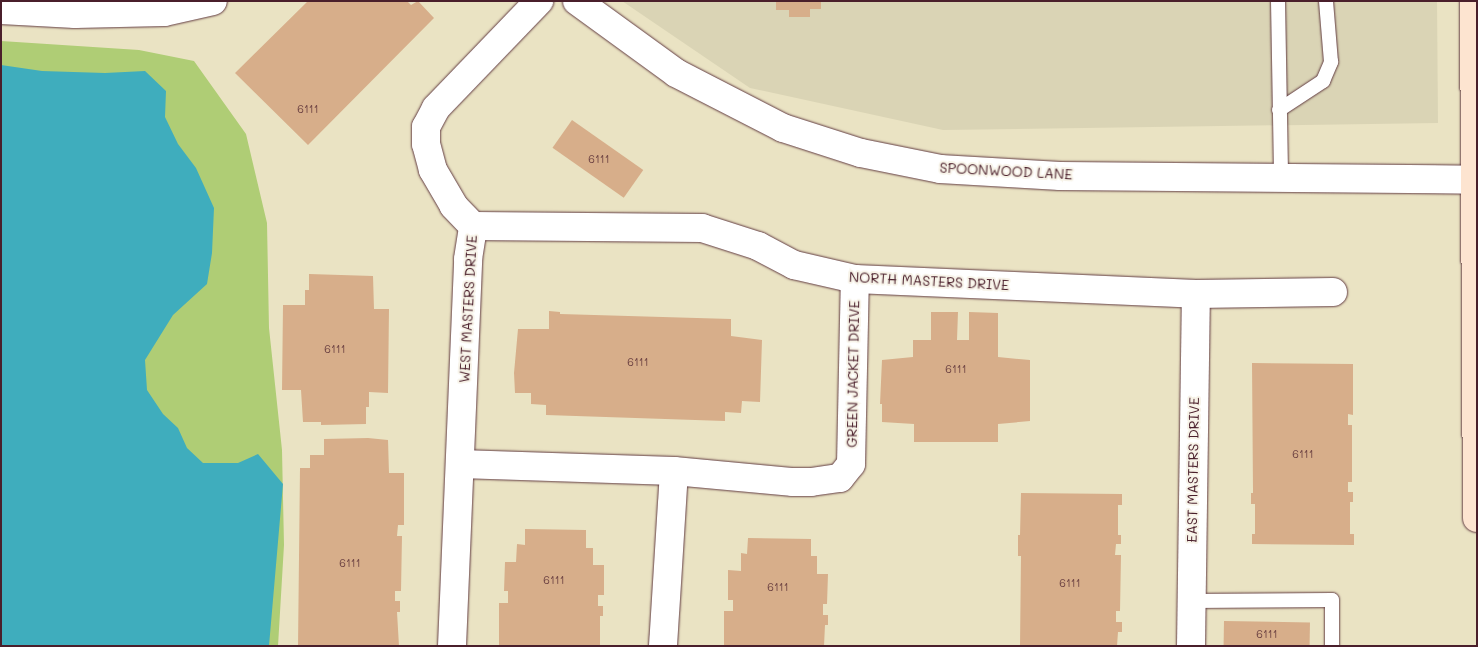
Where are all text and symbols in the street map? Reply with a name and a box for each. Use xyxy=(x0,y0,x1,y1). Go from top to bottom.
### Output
house number: 6111 xyxy=(297,102,319,116)
house number: 6111 xyxy=(588,152,610,166)
street label: SPOONWOOD LANE xyxy=(939,159,1073,183)
street label: WEST MASTERS DRIVE xyxy=(456,235,480,383)
street label: NORTH MASTERS DRIVE xyxy=(849,268,1009,294)
street label: GREEN JACKET DRIVE xyxy=(843,300,863,448)
house number: 6111 xyxy=(324,342,346,356)
house number: 6111 xyxy=(627,355,649,369)
house number: 6111 xyxy=(945,362,967,376)
street label: EAST MASTERS DRIVE xyxy=(1183,397,1203,543)
house number: 6111 xyxy=(1292,447,1314,461)
house number: 6111 xyxy=(339,556,361,570)
house number: 6111 xyxy=(543,573,565,587)
house number: 6111 xyxy=(1059,576,1081,590)
house number: 6111 xyxy=(767,580,789,594)
house number: 6111 xyxy=(1256,627,1278,641)

